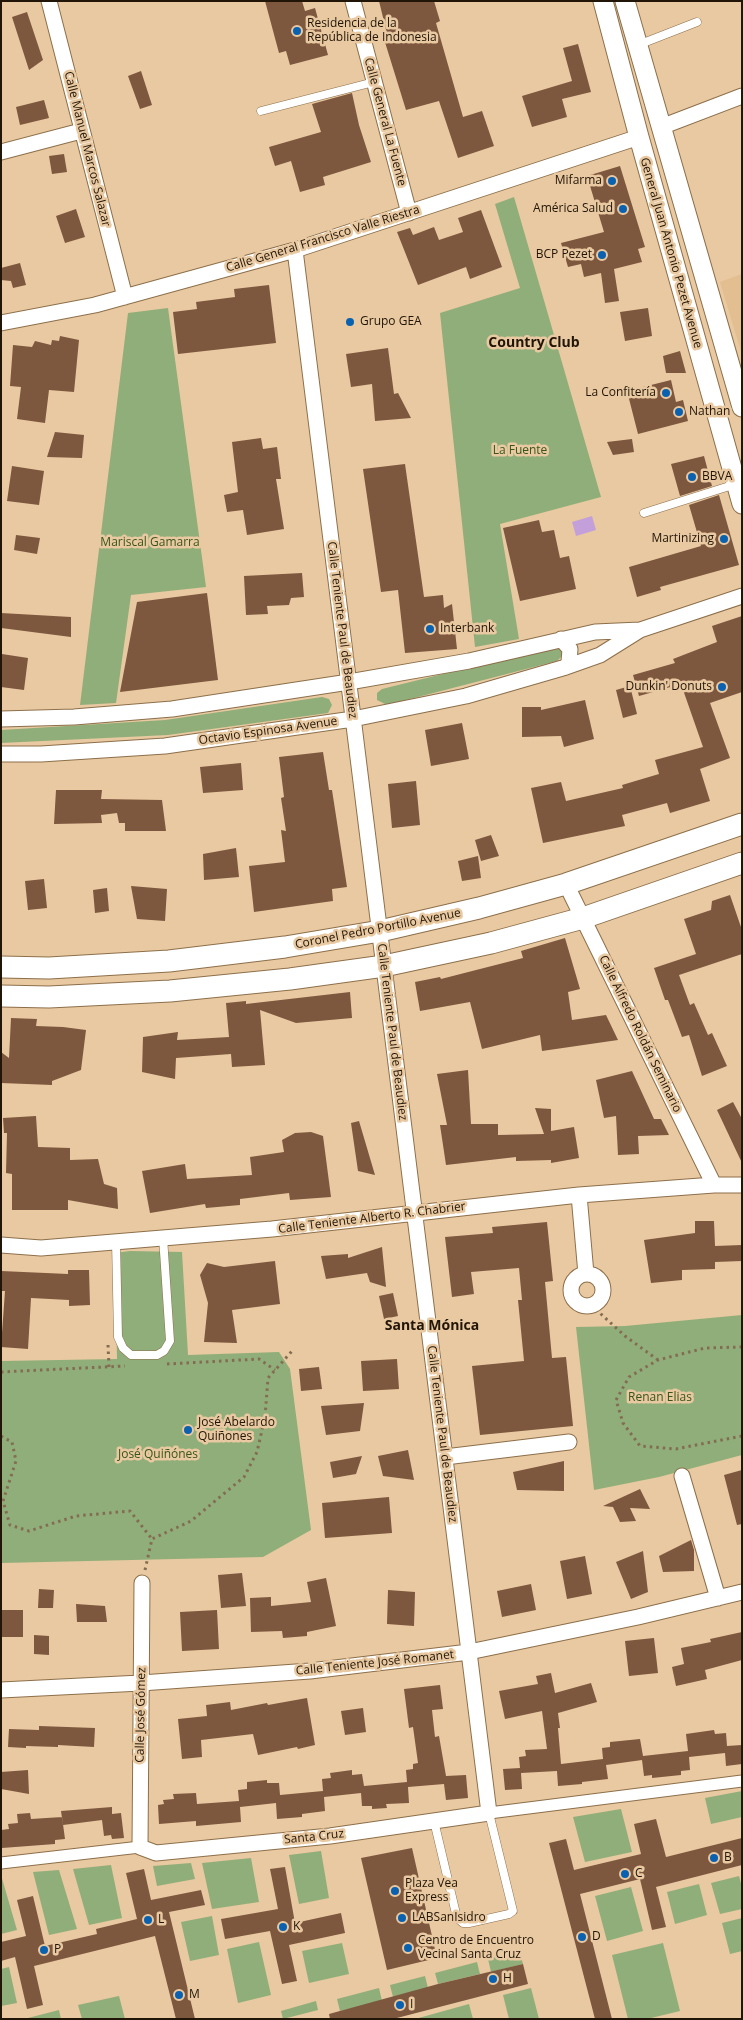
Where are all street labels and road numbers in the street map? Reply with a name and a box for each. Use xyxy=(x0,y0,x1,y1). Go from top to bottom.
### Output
street label: Calle General La Fuente xyxy=(361,56,409,188)
street label: Calle Manuel Marcos Salazar xyxy=(61,70,113,228)
street label: General Juan Antonio Pezet Avenue xyxy=(637,156,705,350)
street label: Calle General Francisco Valle Riestra xyxy=(224,203,422,275)
street label: Calle Teniente Paul de Beaudiez xyxy=(324,541,360,719)
street label: Octavio Espinosa Avenue xyxy=(198,714,338,748)
street label: Coronel Pedro Portillo Avenue xyxy=(294,906,462,952)
street label: Calle Teniente Paul de Beaudiez xyxy=(374,943,410,1121)
street label: Calle Alfredo Roldán Seminario xyxy=(596,953,684,1115)
street label: Calle Teniente Alberto R. Chabrier xyxy=(278,1199,466,1237)
street label: Calle Teniente Paul de Beaudiez xyxy=(424,1345,460,1523)
street label: Calle Teniente José Romanet xyxy=(295,1648,455,1678)
street label: Calle José Gómez xyxy=(133,1667,149,1763)
street label: Santa Cruz xyxy=(283,1827,345,1847)

